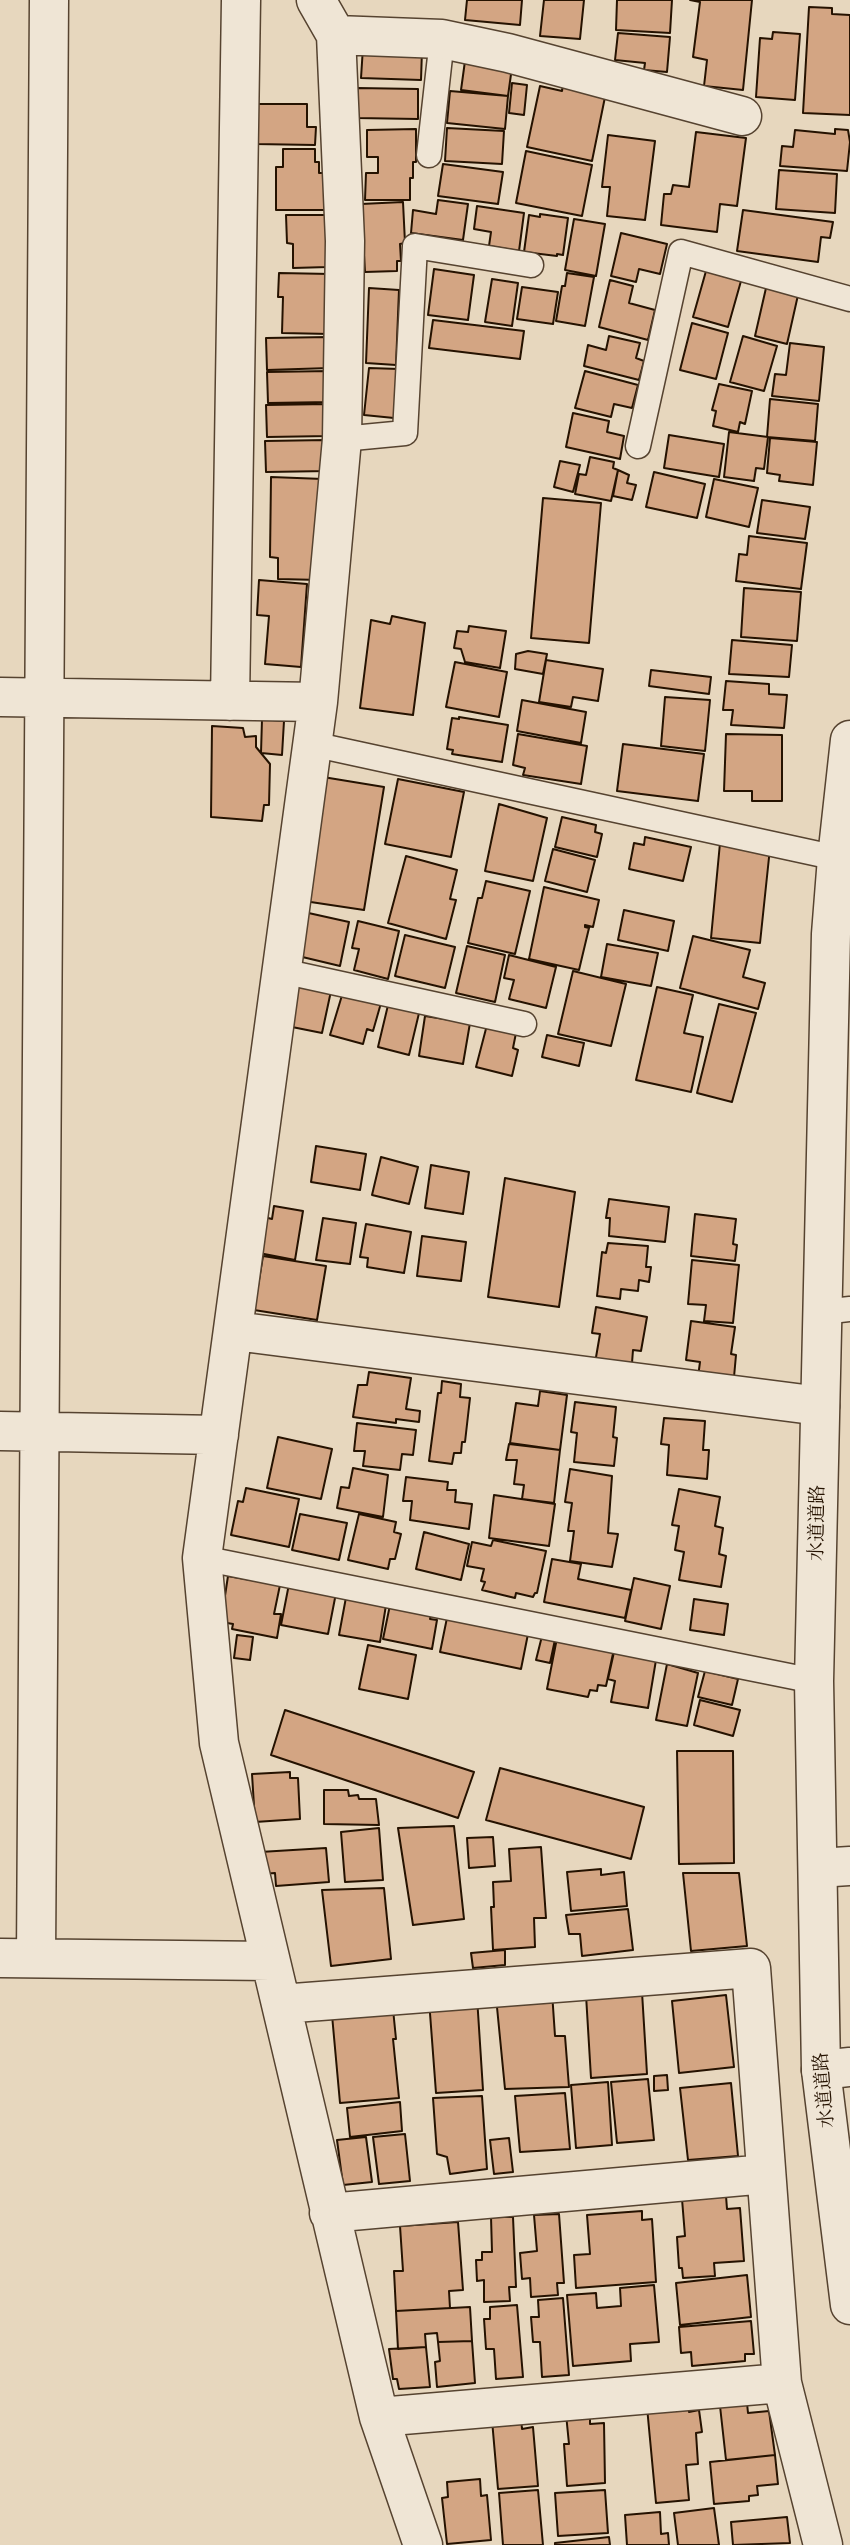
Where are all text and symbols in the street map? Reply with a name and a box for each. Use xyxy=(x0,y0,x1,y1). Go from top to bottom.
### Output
street label: 水道道路 xyxy=(806,1485,830,1561)
street label: 水道道路 xyxy=(810,2051,840,2129)

